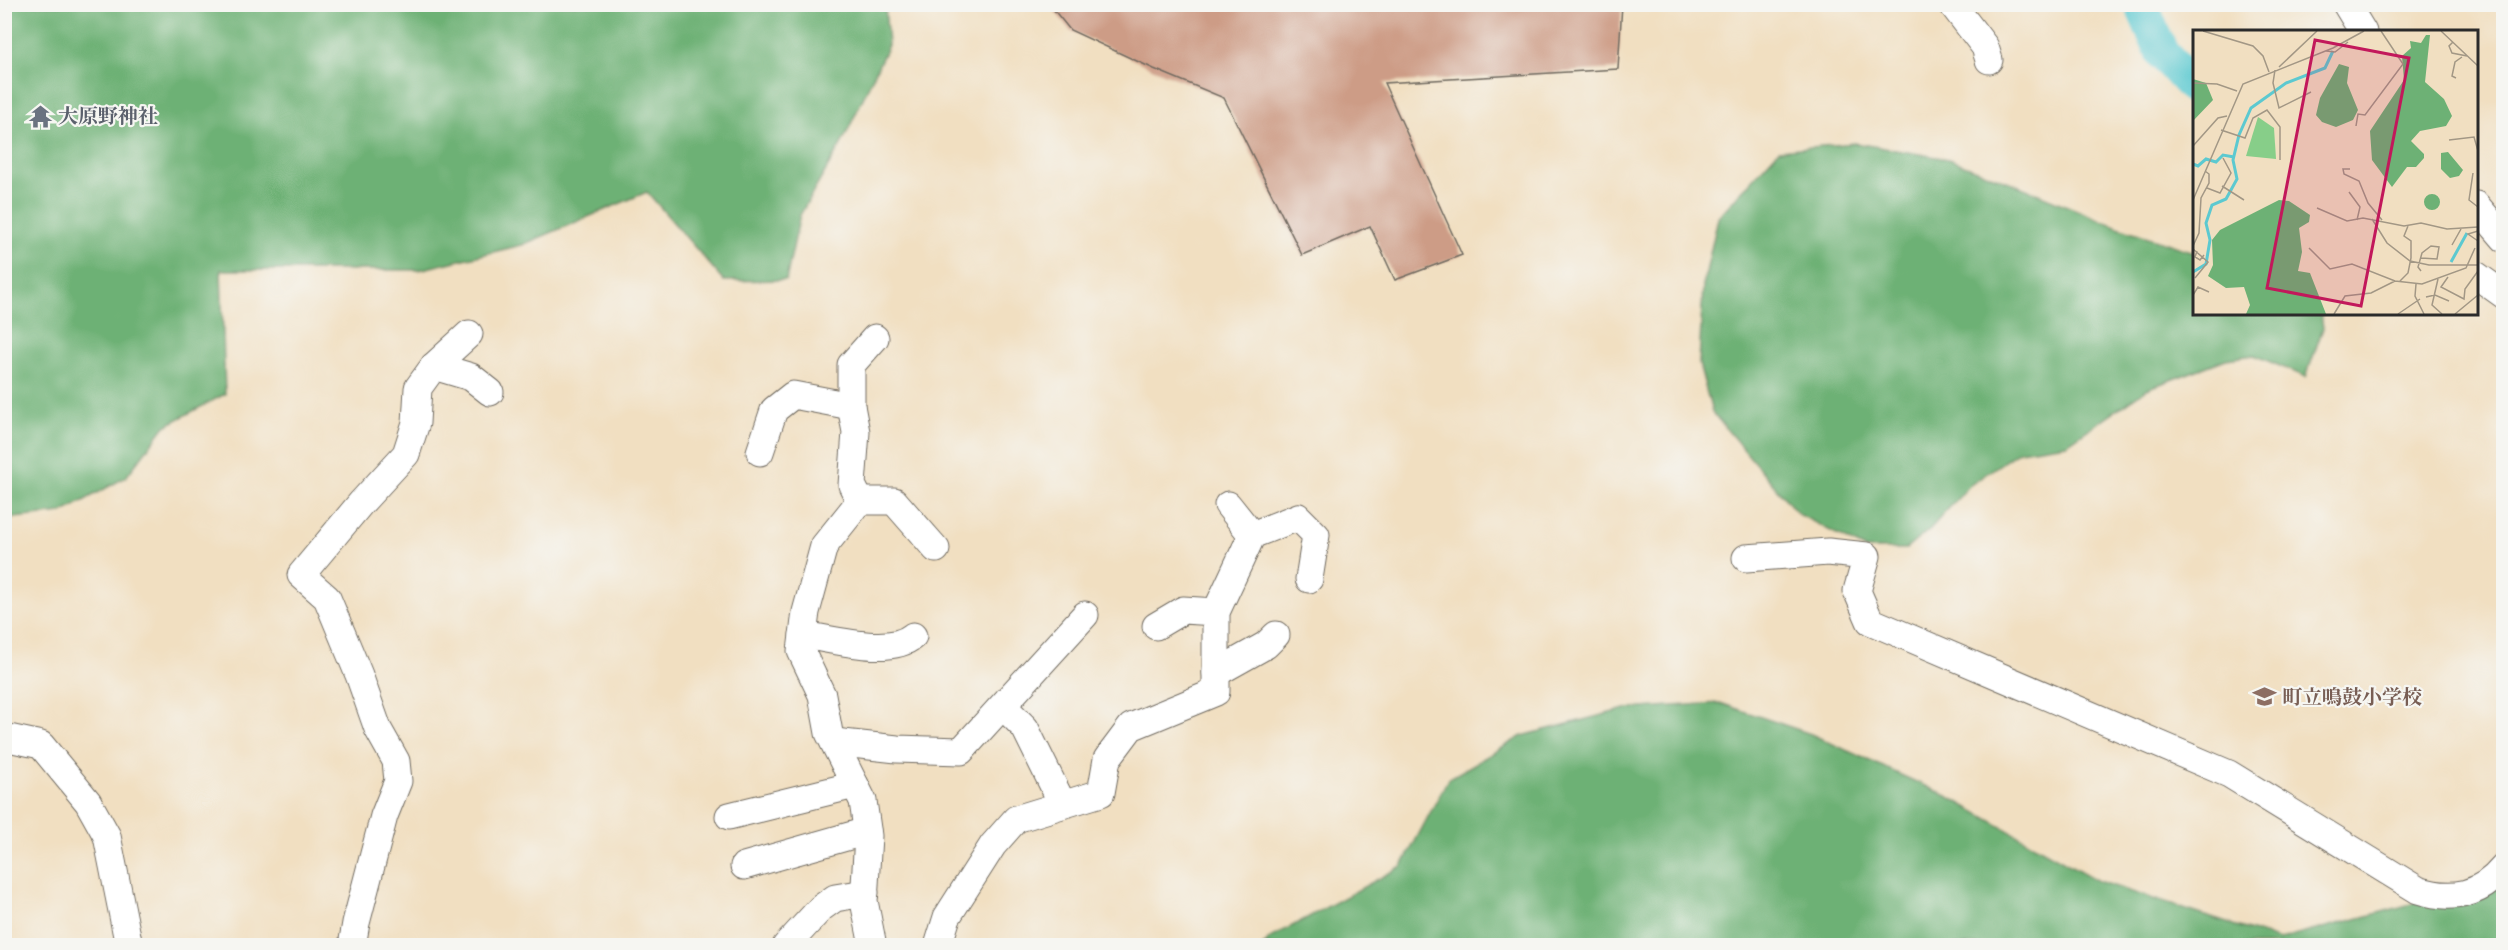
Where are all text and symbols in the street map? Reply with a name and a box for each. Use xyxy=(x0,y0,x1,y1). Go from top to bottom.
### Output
inset map xyxy=(2193,30,2478,315)
temple icon: 大原野神社 xyxy=(27,103,53,129)
place label: 大原野神社 xyxy=(58,104,158,128)
school or university icon: 町立鳴鼓小学校 xyxy=(2251,684,2277,710)
place label: 町立鳴鼓小学校 xyxy=(2282,685,2422,709)

